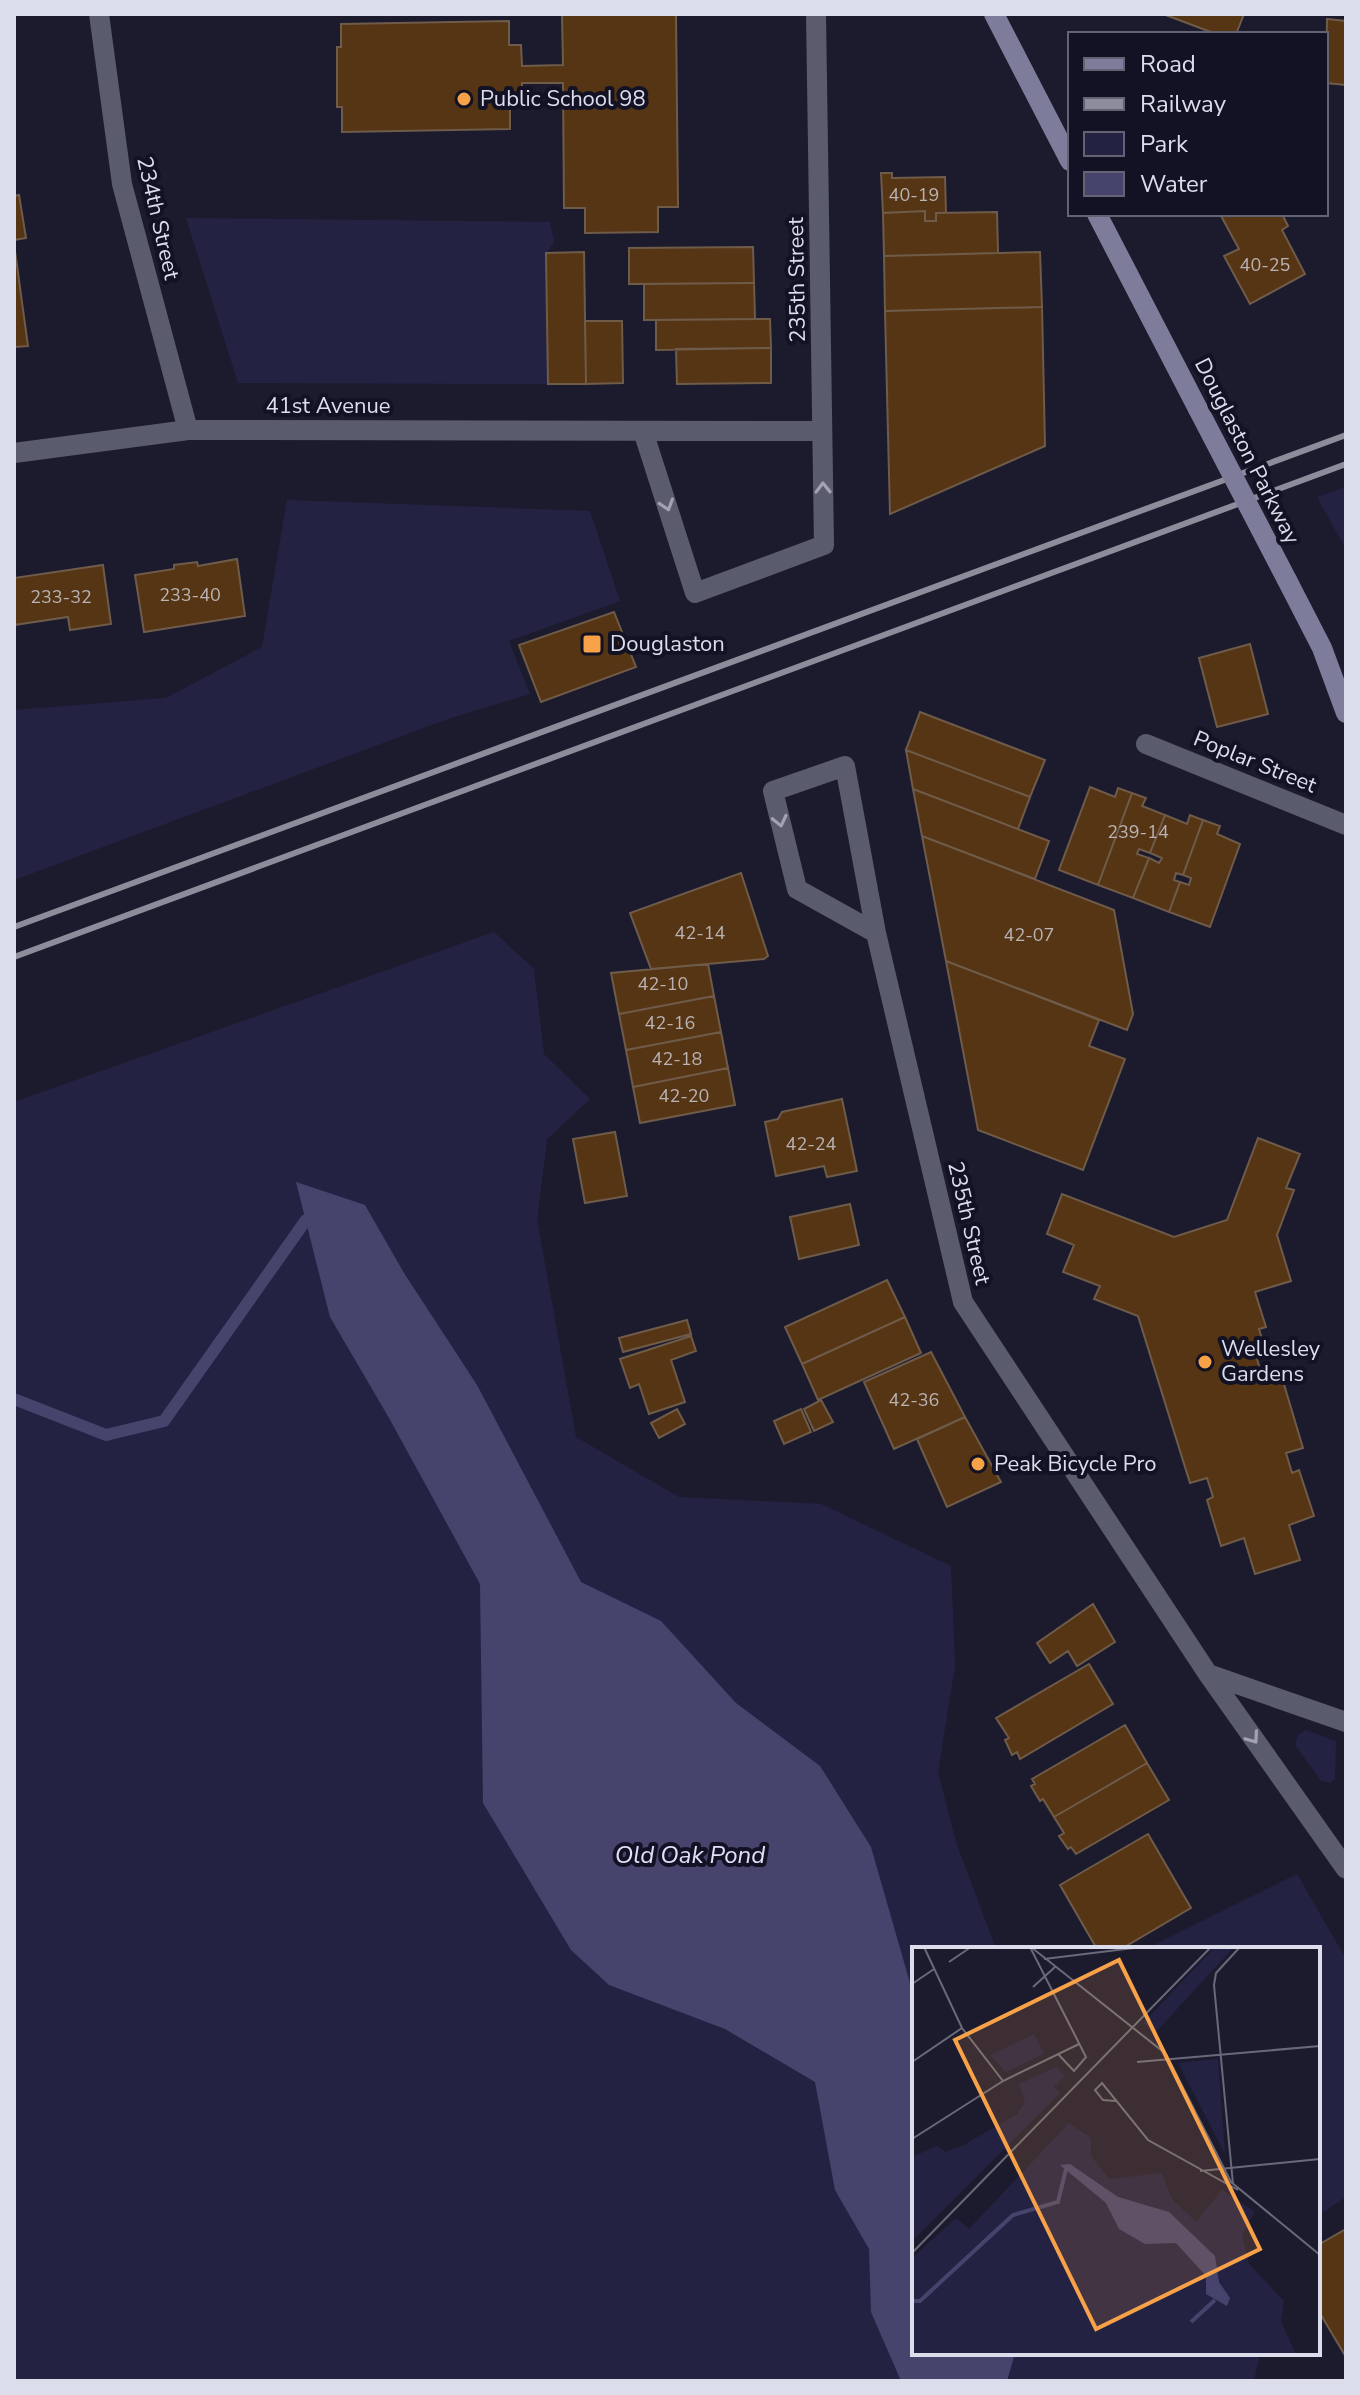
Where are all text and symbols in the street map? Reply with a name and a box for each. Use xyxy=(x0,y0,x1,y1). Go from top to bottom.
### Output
legend xyxy=(1068,32,1328,216)
text: Road xyxy=(1140,48,1196,80)
place label: Public School 98 xyxy=(480,84,646,114)
text: Railway xyxy=(1140,88,1227,120)
marker: Public School 98 xyxy=(455,90,473,108)
text: Park xyxy=(1140,128,1189,160)
street label: 234th Street xyxy=(129,153,187,283)
text: Water xyxy=(1140,168,1208,200)
house number: 40-19 xyxy=(889,183,939,207)
street label: 235th Street xyxy=(781,217,813,343)
house number: 40-25 xyxy=(1240,253,1290,277)
street label: Douglaston Parkway xyxy=(1187,353,1307,550)
street label: 41st Avenue xyxy=(265,391,391,421)
one-way arrow xyxy=(814,481,832,494)
one-way arrow xyxy=(657,497,673,511)
house number: 233-40 xyxy=(159,583,221,607)
house number: 233-32 xyxy=(30,585,92,609)
place label: Douglaston xyxy=(610,629,725,659)
marker: Douglaston xyxy=(581,633,603,655)
street label: Poplar Street xyxy=(1189,724,1321,800)
one-way arrow xyxy=(771,813,788,827)
house number: 239-14 xyxy=(1107,820,1169,844)
house number: 42-14 xyxy=(675,921,726,945)
house number: 42-07 xyxy=(1004,923,1054,947)
house number: 42-10 xyxy=(638,972,688,996)
house number: 42-16 xyxy=(645,1011,695,1035)
house number: 42-18 xyxy=(652,1047,702,1071)
house number: 42-20 xyxy=(659,1084,709,1108)
house number: 42-24 xyxy=(786,1132,837,1156)
street label: 235th Street xyxy=(940,1158,998,1288)
place label: Wellesley Gardens xyxy=(1221,1334,1321,1389)
marker: Wellesley Gardens xyxy=(1196,1353,1214,1371)
house number: 42-36 xyxy=(889,1388,939,1412)
place label: Peak Bicycle Pro xyxy=(994,1449,1156,1479)
marker: Peak Bicycle Pro xyxy=(969,1455,987,1473)
one-way arrow xyxy=(1243,1729,1258,1743)
water label: Old Oak Pond xyxy=(615,1839,765,1871)
inset map xyxy=(912,1947,1320,2355)

